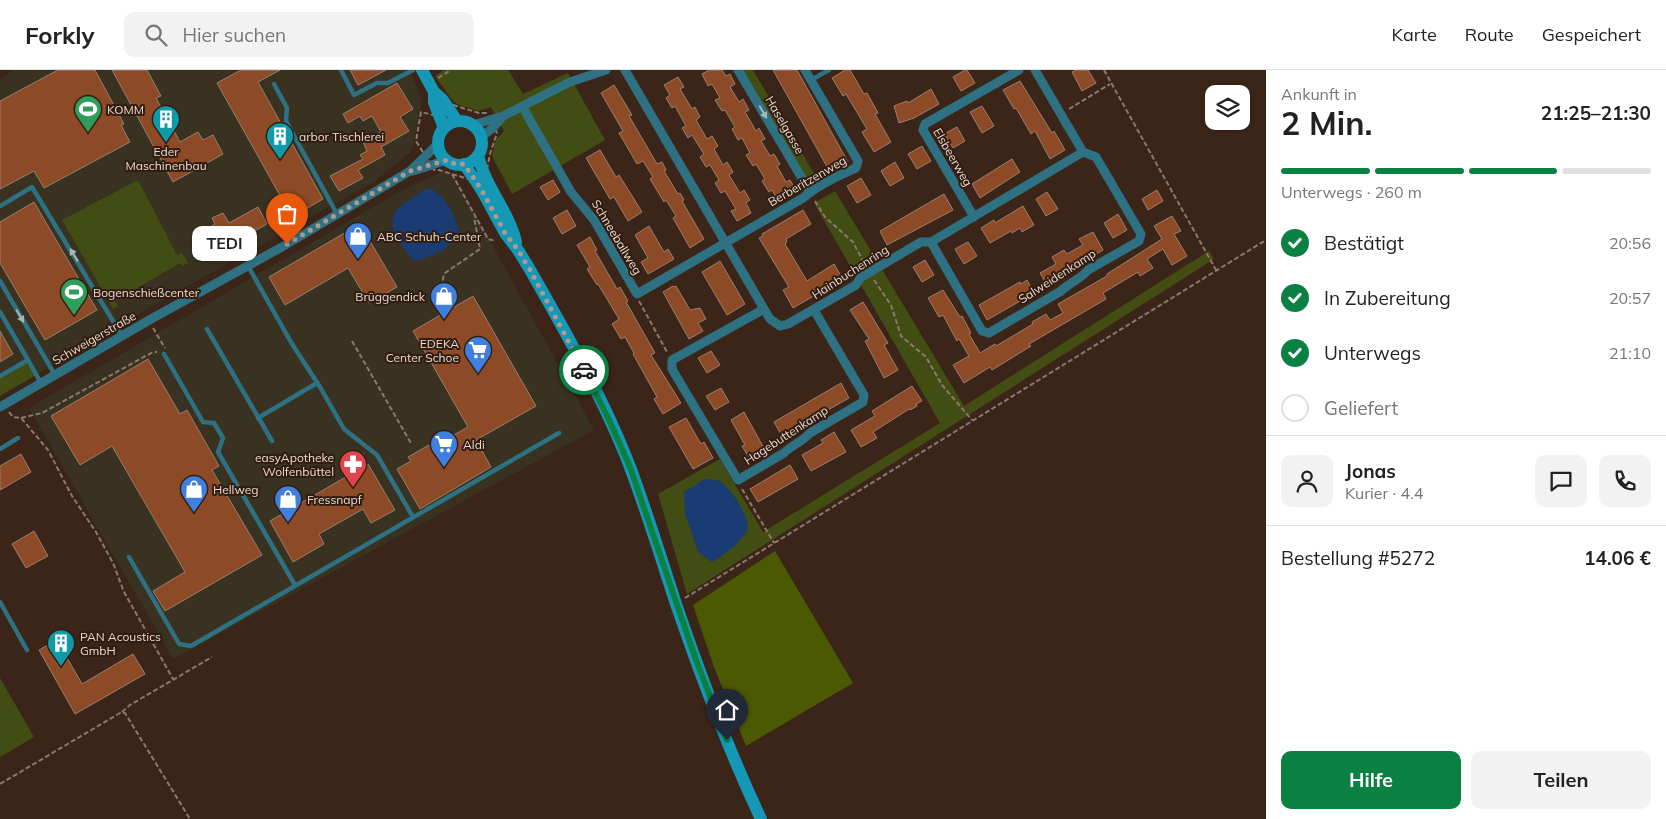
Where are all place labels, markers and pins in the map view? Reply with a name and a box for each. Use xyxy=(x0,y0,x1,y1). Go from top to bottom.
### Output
sports icon: KOMM xyxy=(73,94,103,133)
place label: KOMM xyxy=(107,102,144,117)
building icon: Eder Maschinenbau xyxy=(151,104,181,143)
building icon: arbor Tischlerei xyxy=(265,121,295,160)
place label: arbor Tischlerei xyxy=(299,129,384,144)
place label: Eder Maschinenbau xyxy=(125,144,207,173)
pin xyxy=(266,193,308,244)
shop icon: ABC Schuh-Center xyxy=(343,221,373,260)
callout: TEDI xyxy=(192,226,257,262)
place label: ABC Schuh-Center xyxy=(377,229,482,244)
sports icon: Bogenschießcenter xyxy=(59,277,89,316)
shop icon: Brüggendick xyxy=(429,281,459,320)
place label: Bogenschießcenter xyxy=(93,285,200,300)
place label: Brüggendick xyxy=(355,289,426,304)
supermarket icon: EDEKA Center Schoe xyxy=(463,335,493,374)
place label: EDEKA Center Schoe xyxy=(386,336,459,365)
supermarket icon: Aldi xyxy=(429,429,459,468)
place label: Aldi xyxy=(463,437,485,452)
pharmacy icon: easyApotheke Wolfenbüttel xyxy=(338,449,368,488)
place label: easyApotheke Wolfenbüttel xyxy=(255,450,334,479)
shop icon: Hellweg xyxy=(179,474,209,513)
place label: Hellweg xyxy=(213,482,259,497)
shop icon: Fressnapf xyxy=(273,484,303,523)
place label: Fressnapf xyxy=(307,492,363,507)
building icon: PAN Acoustics GmbH xyxy=(46,628,76,667)
place label: PAN Acoustics GmbH xyxy=(80,629,161,658)
pin xyxy=(706,689,748,740)

